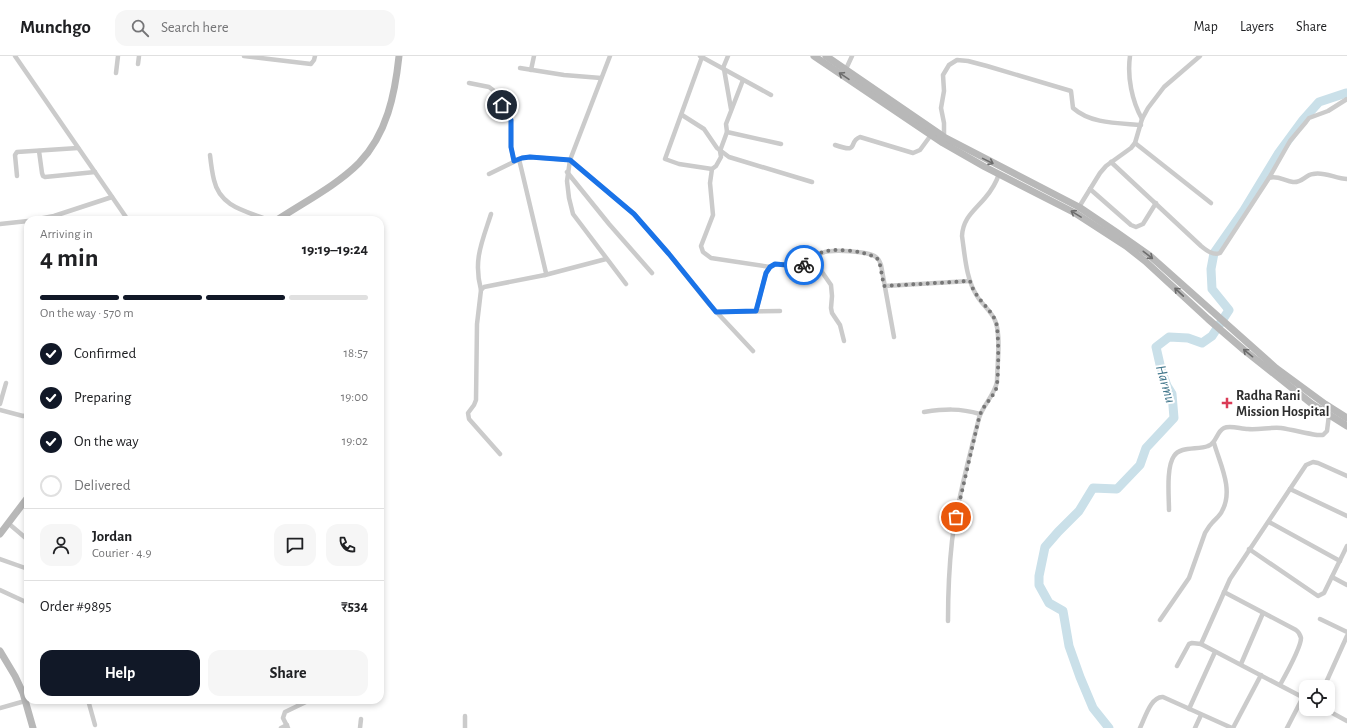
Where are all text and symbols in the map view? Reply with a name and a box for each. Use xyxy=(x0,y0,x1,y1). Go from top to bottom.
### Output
search box xyxy=(115,10,395,46)
icon: search xyxy=(129,17,151,39)
text: Munchgo xyxy=(20,18,91,37)
text: Search here xyxy=(161,20,229,35)
text: Map xyxy=(1193,20,1218,34)
text: Layers xyxy=(1240,20,1274,34)
text: Share xyxy=(1296,20,1327,34)
one-way arrow xyxy=(839,72,850,80)
pin xyxy=(485,88,519,122)
icon: home xyxy=(491,94,513,116)
one-way arrow xyxy=(982,158,994,165)
one-way arrow xyxy=(1070,209,1082,217)
text: Arriving in xyxy=(40,228,93,241)
text: 19:19–19:24 xyxy=(302,242,368,257)
text: 4 min xyxy=(40,245,99,271)
courier xyxy=(784,245,824,285)
one-way arrow xyxy=(1143,251,1154,259)
icon: bike xyxy=(793,254,815,276)
one-way arrow xyxy=(1174,288,1184,297)
text: On the way · 570 m xyxy=(40,307,134,320)
icon: check xyxy=(40,343,62,365)
text: Confirmed xyxy=(74,346,136,361)
text: 18:57 xyxy=(344,347,368,360)
one-way arrow xyxy=(1242,349,1253,358)
water label: Harmu xyxy=(1153,363,1178,405)
icon: check xyxy=(40,387,62,409)
place label: Radha Rani Mission Hospital xyxy=(1236,389,1329,419)
text: Preparing xyxy=(74,390,131,405)
text: 19:00 xyxy=(341,391,368,404)
marker: Radha Rani Mission Hospital xyxy=(1221,397,1233,409)
icon: check xyxy=(40,431,62,453)
text: On the way xyxy=(74,434,139,449)
text: 19:02 xyxy=(342,435,368,448)
text: Delivered xyxy=(74,478,131,493)
pin xyxy=(939,500,973,534)
icon: bag xyxy=(945,506,967,528)
button: person xyxy=(40,524,82,566)
button: chat xyxy=(274,524,316,566)
button: phone xyxy=(326,524,368,566)
text: Jordan xyxy=(92,529,132,544)
text: Courier · 4.9 xyxy=(92,547,152,560)
text: Order #9895 xyxy=(40,599,112,614)
text: ₹534 xyxy=(341,599,368,614)
button: Help xyxy=(40,650,200,696)
button: Share xyxy=(208,650,368,696)
map controls xyxy=(1299,680,1335,716)
button: locate xyxy=(1299,680,1335,716)

